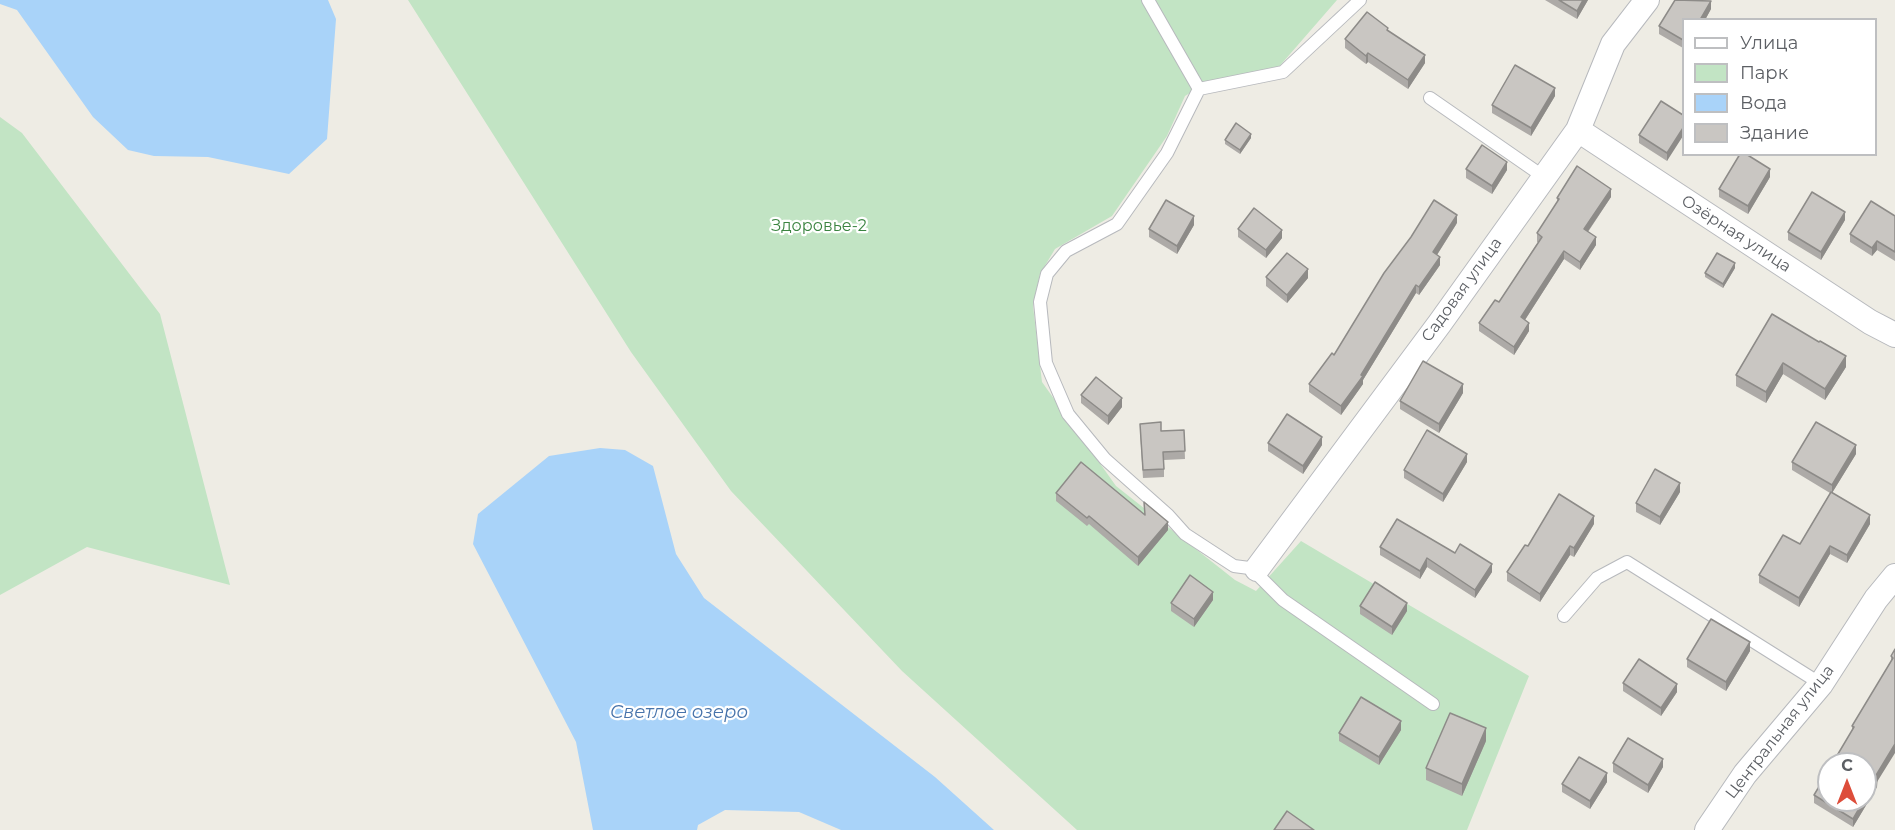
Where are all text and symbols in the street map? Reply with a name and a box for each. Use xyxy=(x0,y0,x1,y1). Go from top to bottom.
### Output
legend xyxy=(1682,18,1877,156)
text: Улица xyxy=(1740,32,1798,54)
text: Парк xyxy=(1740,62,1788,84)
text: Вода xyxy=(1740,92,1787,114)
text: Здание xyxy=(1740,122,1809,144)
street label: Озёрная улица xyxy=(1678,191,1794,277)
park label: Здоровье-2 xyxy=(771,216,867,236)
street label: Садовая улица xyxy=(1418,234,1506,346)
street label: Центральная улица xyxy=(1722,661,1838,803)
water label: Светлое озеро xyxy=(610,702,748,724)
north arrow xyxy=(1817,752,1877,812)
text: С xyxy=(1841,756,1853,775)

